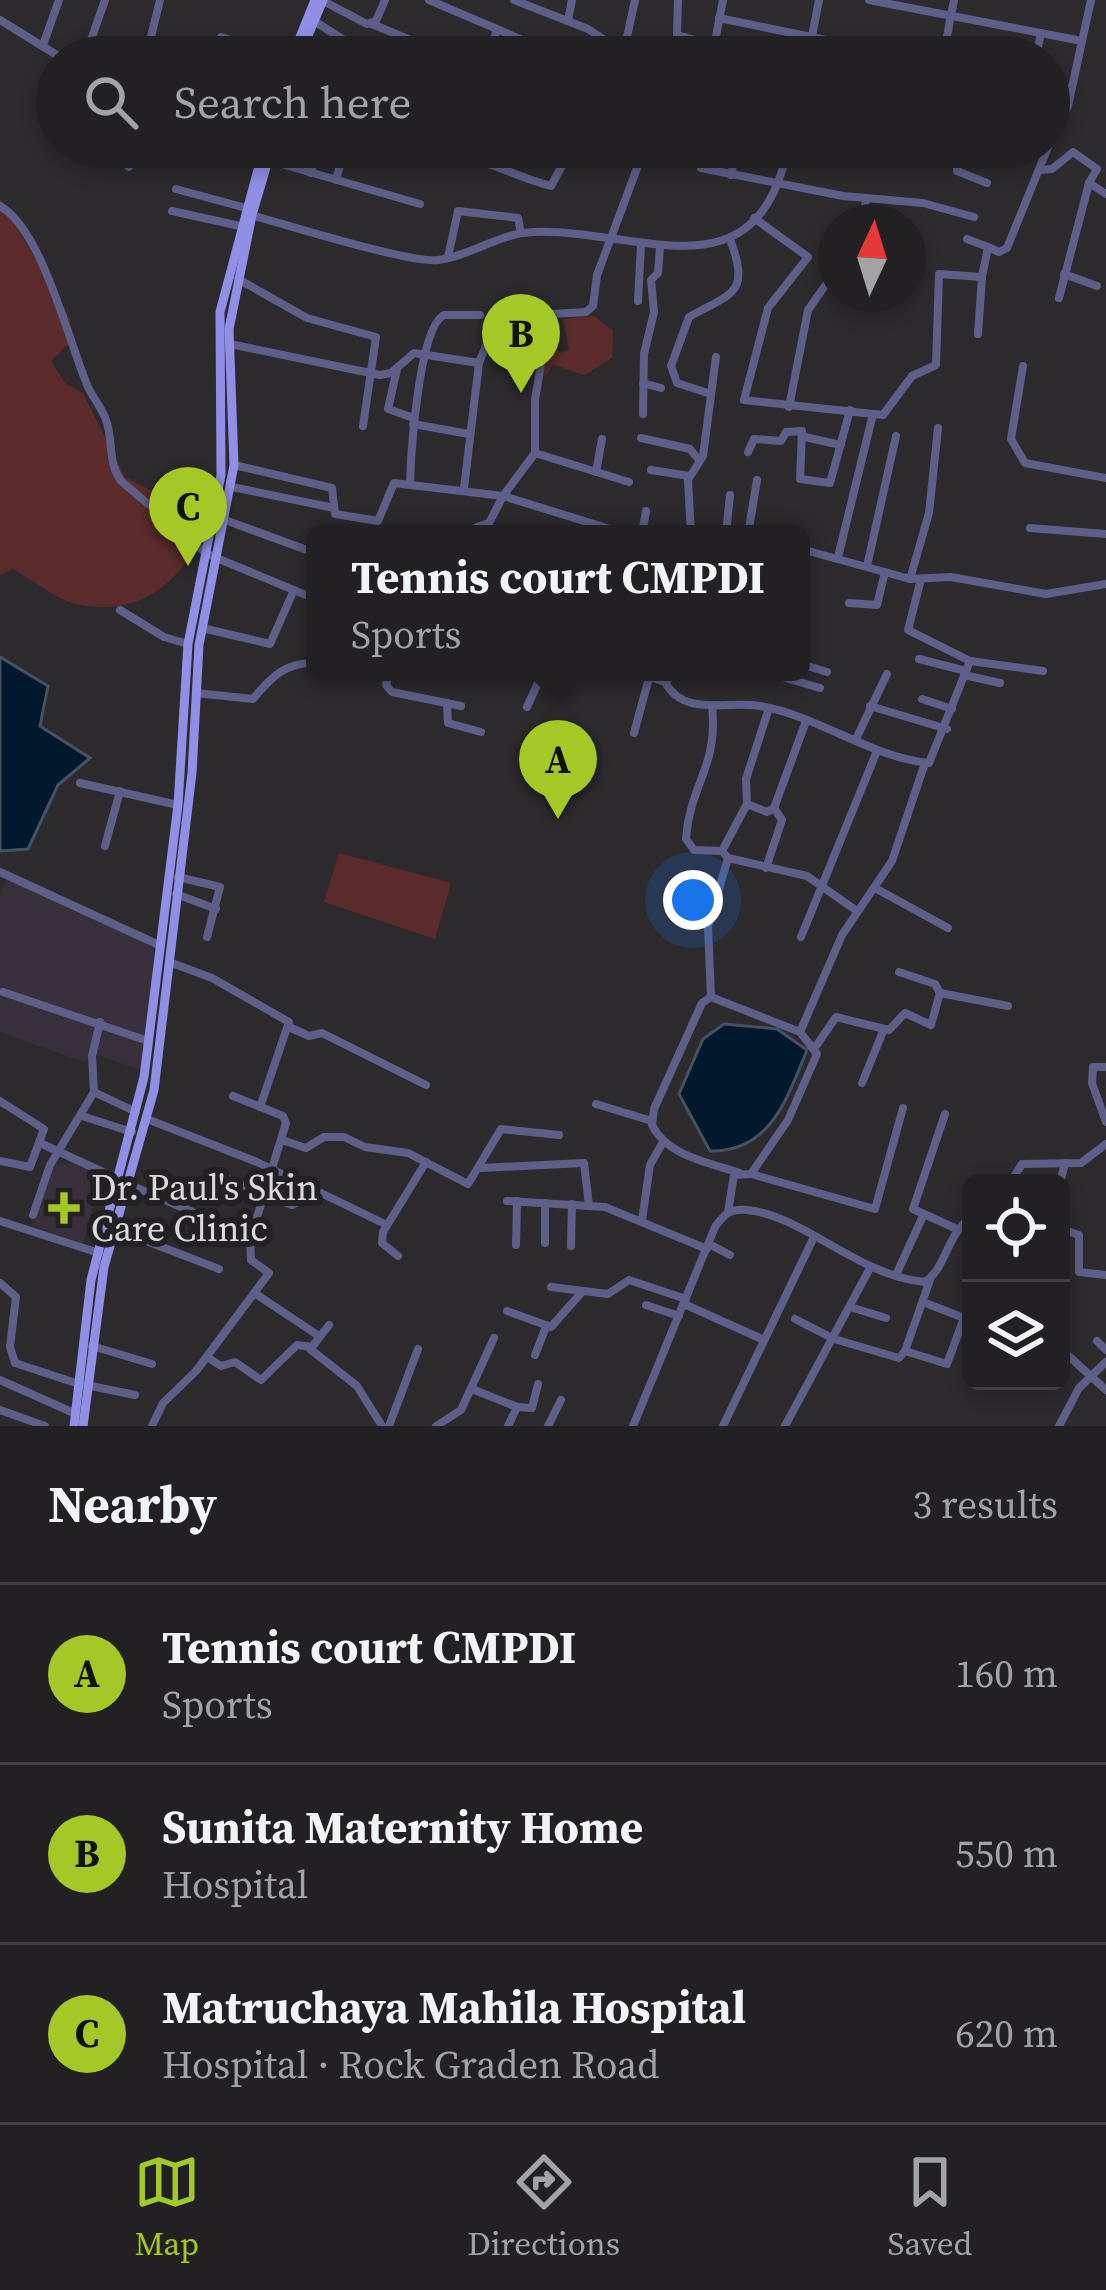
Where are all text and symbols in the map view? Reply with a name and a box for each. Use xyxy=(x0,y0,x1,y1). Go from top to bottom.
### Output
search box xyxy=(36,36,1070,168)
icon: search xyxy=(78,69,144,135)
text: Search here xyxy=(174,71,411,133)
north arrow xyxy=(818,204,926,312)
pin: B xyxy=(482,294,560,393)
pin: C xyxy=(149,467,227,566)
popup xyxy=(306,525,810,681)
text: Tennis court CMPDI xyxy=(351,546,765,608)
text: Sports xyxy=(351,608,462,661)
pin: A xyxy=(519,720,597,819)
your location xyxy=(663,870,723,930)
place label: Dr. Paul's Skin Care Clinic xyxy=(91,1163,318,1253)
map controls xyxy=(962,1174,1070,1390)
button: locate xyxy=(962,1174,1070,1282)
marker: Dr. Paul's Skin Care Clinic xyxy=(48,1192,80,1224)
button: layers xyxy=(962,1282,1070,1390)
text: Nearby xyxy=(48,1469,217,1539)
text: 3 results xyxy=(913,1478,1058,1531)
text: Tennis court CMPDI xyxy=(162,1616,576,1678)
text: A xyxy=(74,1647,100,1700)
text: 160 m xyxy=(955,1647,1058,1700)
text: Sports xyxy=(162,1678,273,1731)
text: Sunita Maternity Home xyxy=(162,1796,643,1858)
text: B xyxy=(74,1827,100,1880)
text: 550 m xyxy=(955,1827,1058,1880)
text: Hospital xyxy=(162,1858,308,1911)
text: Matruchaya Mahila Hospital xyxy=(162,1976,746,2038)
text: C xyxy=(75,2007,99,2060)
text: 620 m xyxy=(955,2007,1058,2060)
text: Hospital · Rock Graden Road xyxy=(162,2038,659,2091)
tab: Map xyxy=(134,2149,200,2266)
tab: Directions xyxy=(467,2149,620,2266)
tab: Saved xyxy=(888,2149,972,2266)

